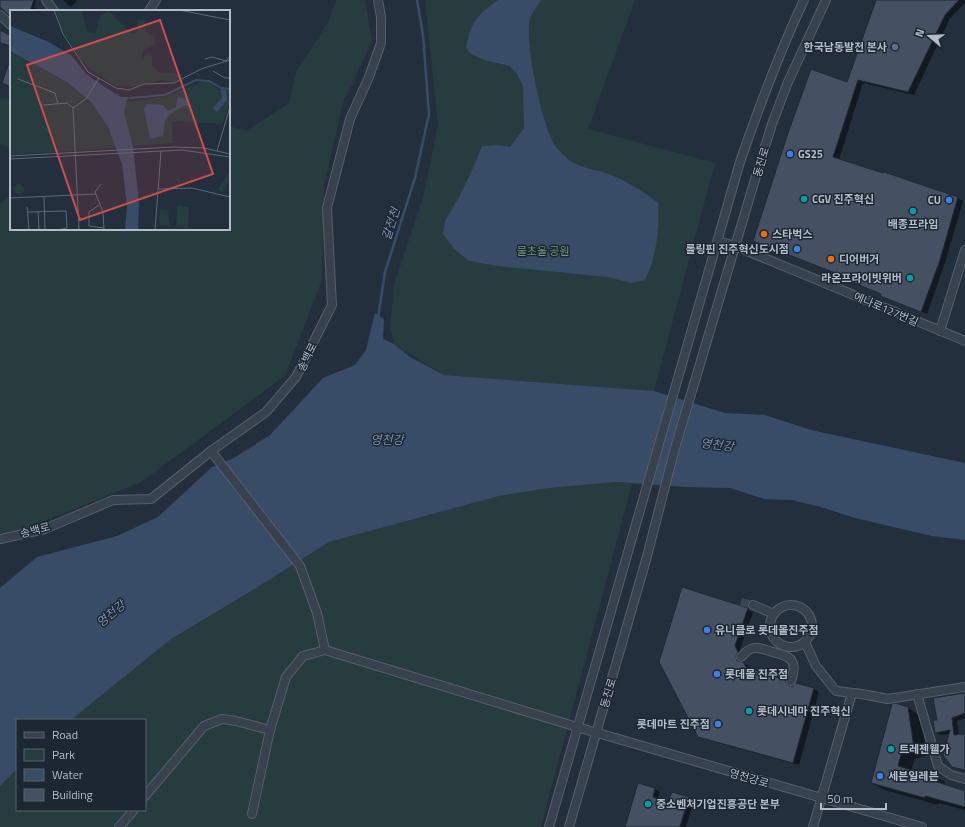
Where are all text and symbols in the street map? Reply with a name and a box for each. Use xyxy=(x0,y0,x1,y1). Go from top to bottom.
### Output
inset map xyxy=(10,10,230,230)
north arrow xyxy=(909,16,949,56)
text: N xyxy=(911,27,928,39)
place label: 한국남동발전 본사 xyxy=(804,39,887,55)
marker: 한국남동발전 본사 xyxy=(890,42,900,52)
street label: 동진로 xyxy=(749,145,773,179)
place label: GS25 xyxy=(798,146,823,162)
marker: GS25 xyxy=(785,149,795,159)
place label: CGV 진주혁신 xyxy=(812,191,874,207)
place label: CU xyxy=(928,192,941,208)
marker: CGV 진주혁신 xyxy=(799,194,809,204)
marker: CU xyxy=(944,195,954,205)
water label: 갈전천 xyxy=(376,203,405,243)
marker: 배종프라임 xyxy=(908,206,918,216)
place label: 배종프라임 xyxy=(888,216,938,232)
place label: 스타벅스 xyxy=(772,226,812,242)
marker: 스타벅스 xyxy=(759,229,769,239)
place label: 롤링핀 진주혁신도시점 xyxy=(685,241,789,257)
park label: 물초울 공원 xyxy=(516,243,570,259)
marker: 롤링핀 진주혁신도시점 xyxy=(792,244,802,254)
place label: 디어버거 xyxy=(839,251,879,267)
marker: 디어버거 xyxy=(826,254,836,264)
place label: 라온프라이빗위버 xyxy=(821,270,902,286)
marker: 라온프라이빗위버 xyxy=(905,273,915,283)
street label: 에나로127번길 xyxy=(851,288,921,330)
street label: 송백로 xyxy=(293,340,321,374)
water label: 영천강 xyxy=(370,430,406,449)
water label: 영천강 xyxy=(699,433,737,456)
street label: 송백로 xyxy=(18,518,52,542)
water label: 영천강 xyxy=(92,594,131,632)
place label: 유니클로 롯데몰진주점 xyxy=(715,622,819,638)
marker: 유니클로 롯데몰진주점 xyxy=(702,625,712,635)
place label: 롯데몰 진주점 xyxy=(725,666,788,682)
marker: 롯데몰 진주점 xyxy=(712,669,722,679)
street label: 동진로 xyxy=(596,676,620,710)
place label: 롯데시네마 진주혁신 xyxy=(757,703,851,719)
marker: 롯데시네마 진주혁신 xyxy=(744,706,754,716)
place label: 롯데마트 진주점 xyxy=(637,716,710,732)
legend xyxy=(16,719,146,811)
marker: 롯데마트 진주점 xyxy=(713,719,723,729)
text: Road xyxy=(52,725,78,744)
place label: 트레젠웰가 xyxy=(899,741,950,757)
marker: 트레젠웰가 xyxy=(886,744,896,754)
text: Park xyxy=(52,745,75,764)
text: Water xyxy=(52,765,83,784)
street label: 영천강로 xyxy=(727,765,771,791)
place label: 세븐일레븐 xyxy=(888,768,939,784)
marker: 세븐일레븐 xyxy=(875,771,885,781)
text: Building xyxy=(52,785,93,804)
scale bar xyxy=(821,785,886,811)
text: 50 m xyxy=(827,789,853,808)
place label: 중소벤처기업진흥공단 본부 xyxy=(656,796,780,812)
marker: 중소벤처기업진흥공단 본부 xyxy=(643,799,653,809)

